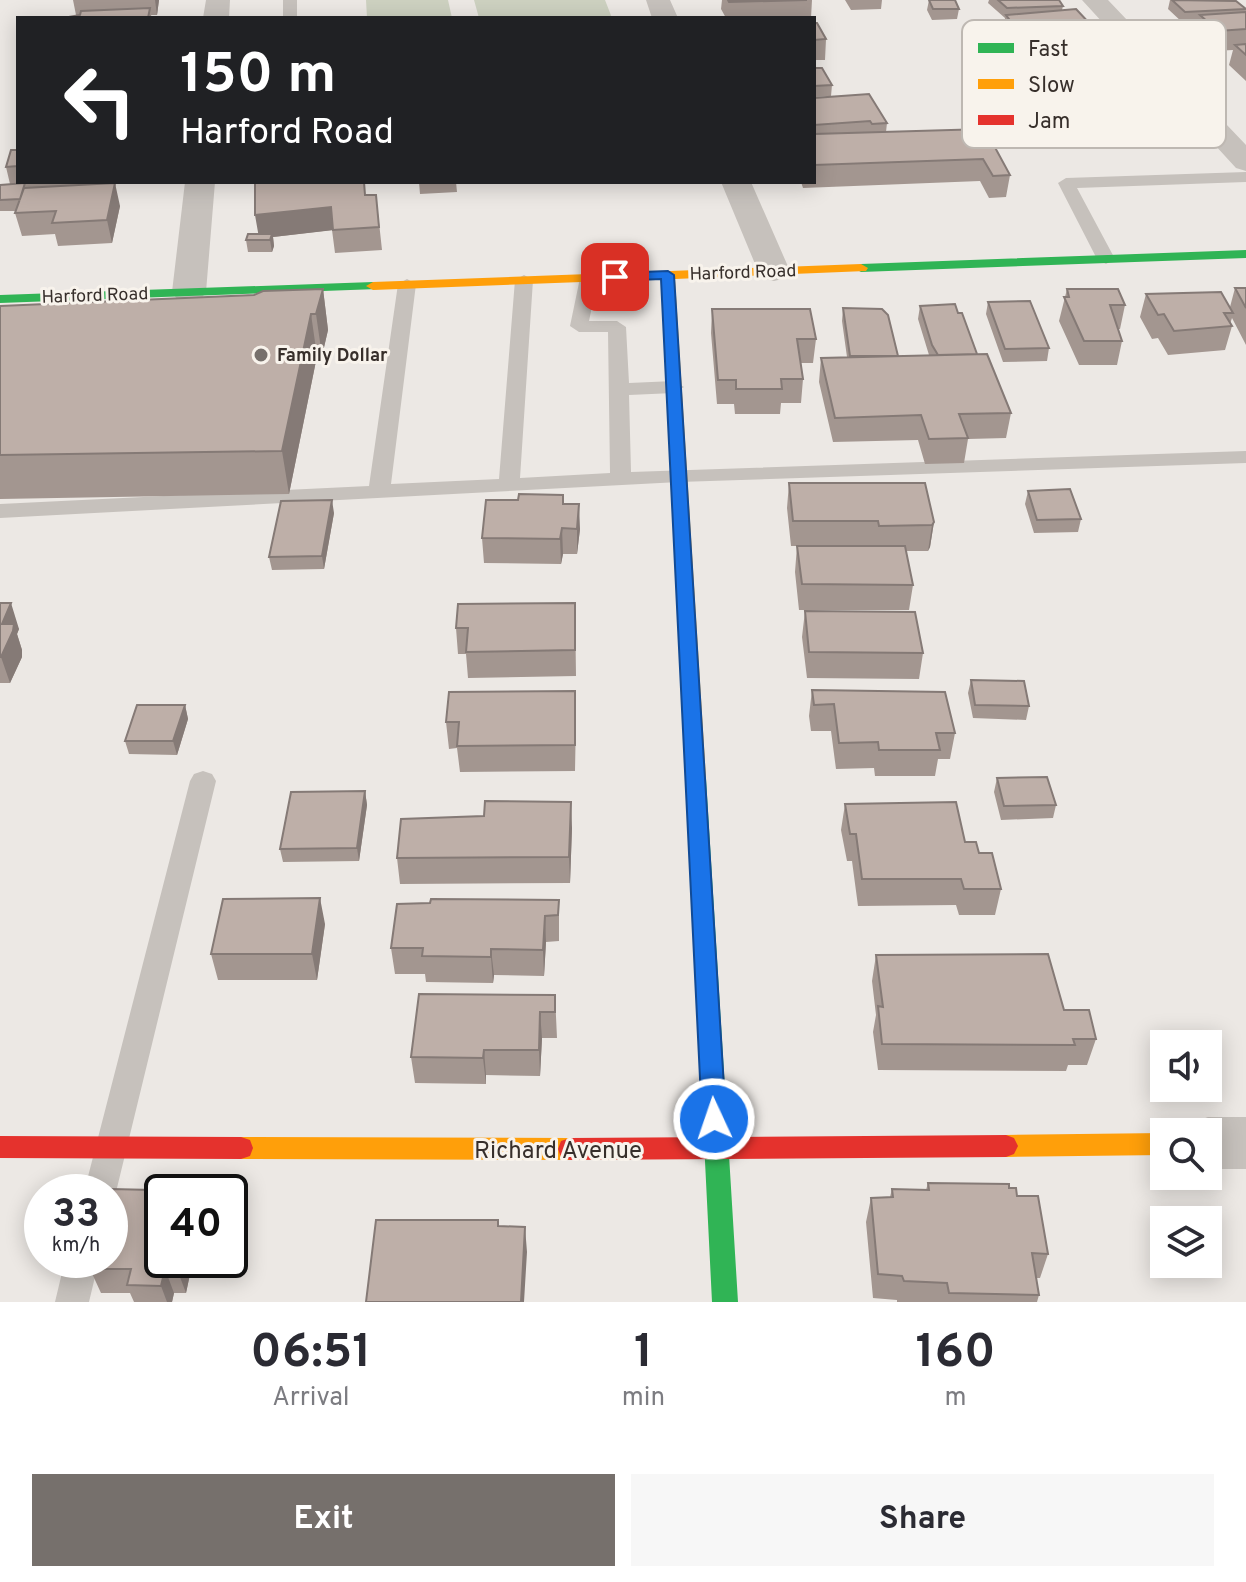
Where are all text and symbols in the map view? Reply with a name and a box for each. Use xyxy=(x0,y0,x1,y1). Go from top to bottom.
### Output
legend xyxy=(962,20,1226,148)
text: Fast xyxy=(1028,37,1069,64)
text: 150 m xyxy=(180,42,336,112)
icon: left xyxy=(48,48,152,152)
text: Slow xyxy=(1028,73,1075,100)
text: Jam xyxy=(1028,109,1071,136)
text: Harford Road xyxy=(180,111,394,157)
pin xyxy=(581,243,649,311)
icon: arrive xyxy=(593,255,637,299)
street label: Harford Road xyxy=(689,260,797,287)
street label: Harford Road xyxy=(41,283,149,310)
place label: Family Dollar xyxy=(277,345,388,368)
marker: Family Dollar xyxy=(252,346,270,364)
map controls xyxy=(1150,1030,1222,1278)
button: sound xyxy=(1150,1030,1222,1102)
position arrow xyxy=(672,1077,756,1161)
button: search xyxy=(1150,1118,1222,1190)
street label: Richard Avenue xyxy=(474,1137,642,1167)
speed limit sign: 40 xyxy=(144,1174,248,1278)
text: 33 xyxy=(52,1191,100,1241)
button: layers xyxy=(1150,1206,1222,1278)
text: km/h xyxy=(52,1233,100,1259)
text: 06:51 xyxy=(250,1324,372,1384)
text: 1 xyxy=(634,1324,653,1384)
text: 160 xyxy=(915,1324,996,1384)
text: Arrival xyxy=(272,1382,350,1415)
text: min xyxy=(622,1382,665,1415)
text: m xyxy=(945,1382,967,1415)
button: Exit xyxy=(32,1474,615,1566)
button: Share xyxy=(631,1474,1214,1566)

